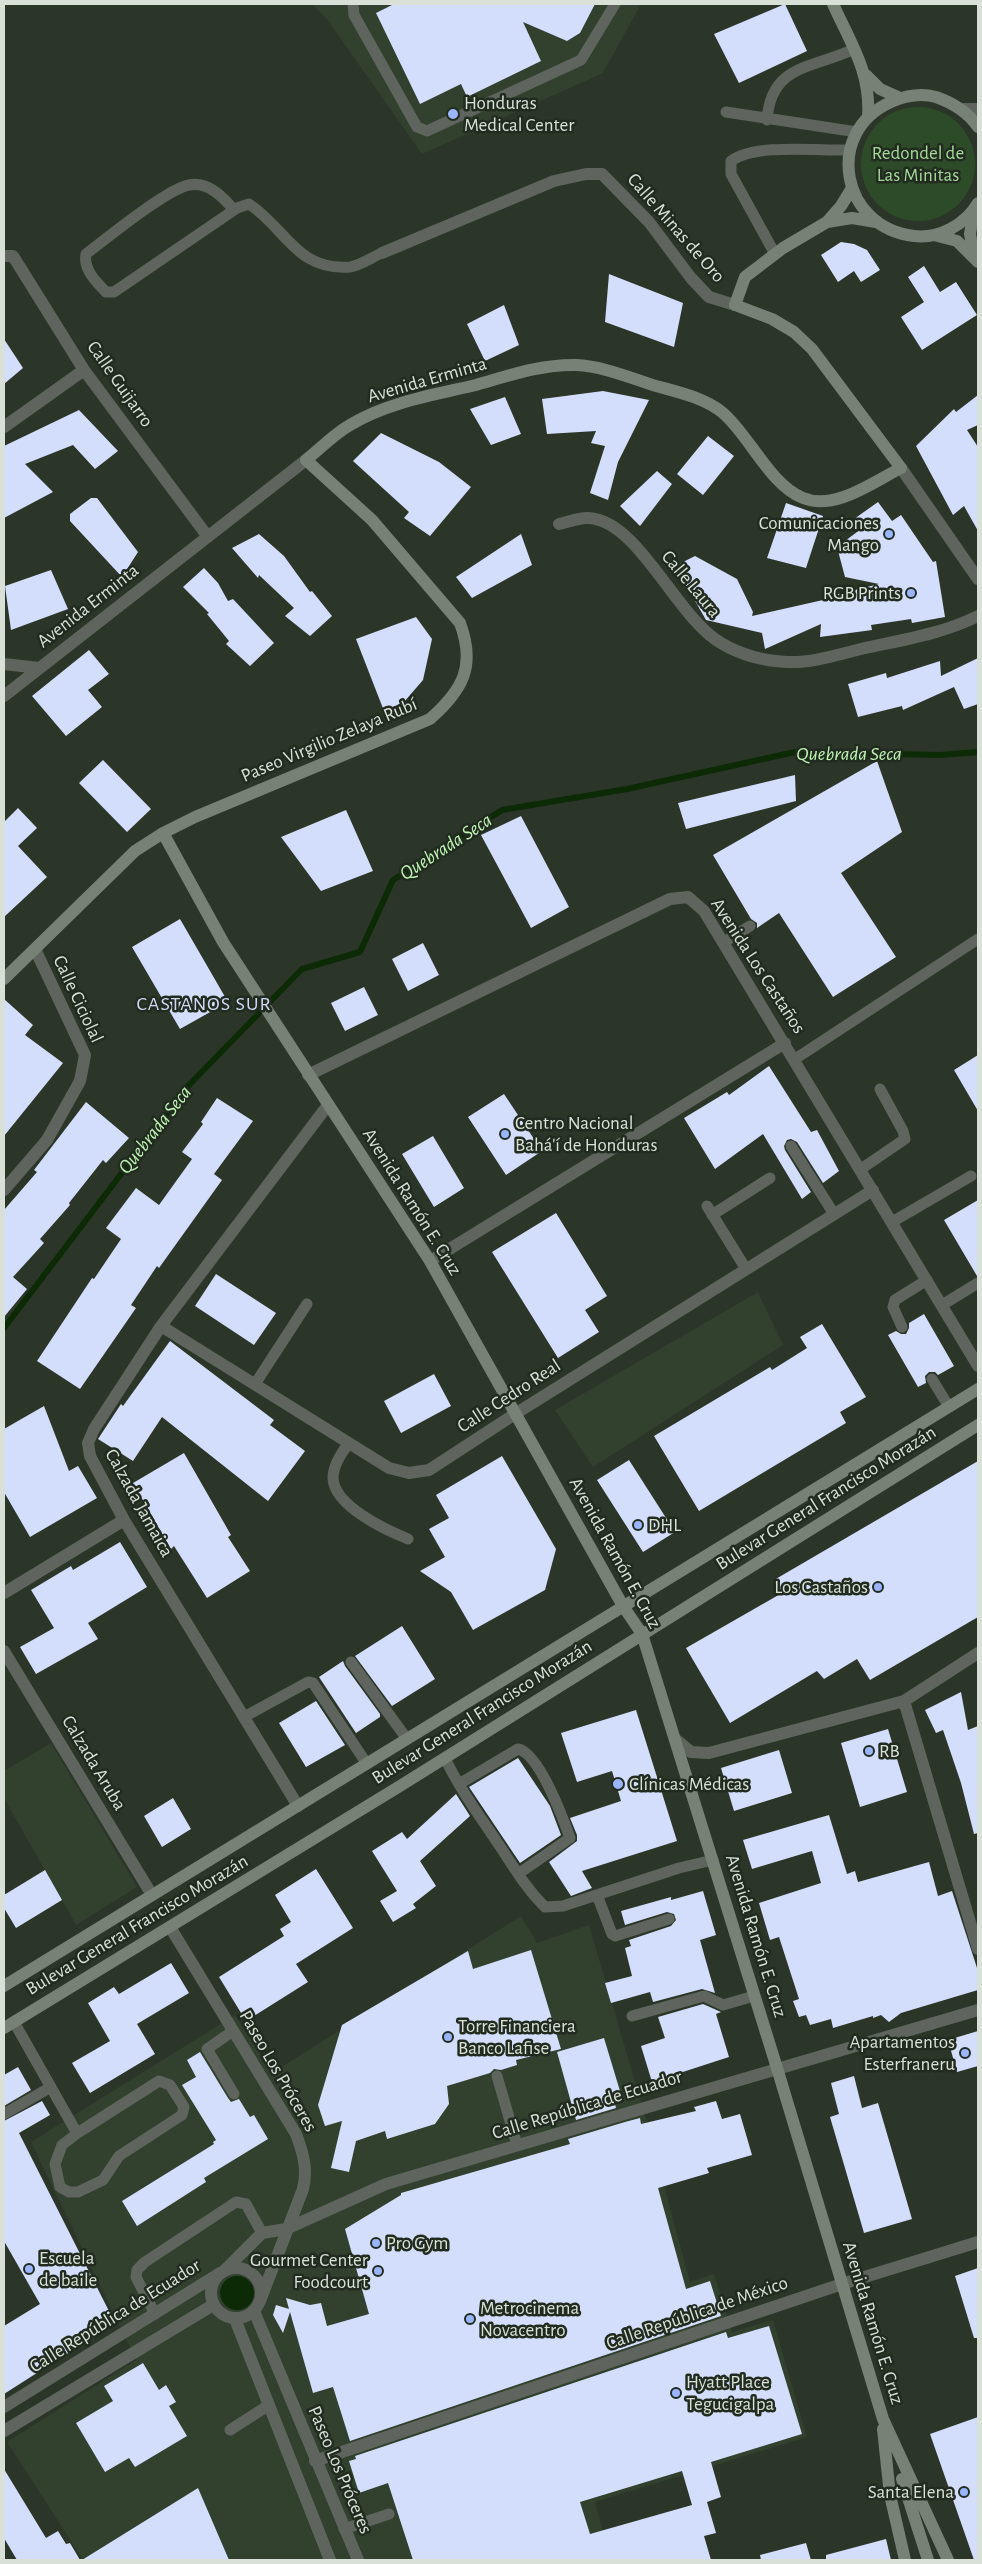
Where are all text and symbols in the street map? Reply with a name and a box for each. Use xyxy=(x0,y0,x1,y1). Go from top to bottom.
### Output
place label: Honduras Medical Center xyxy=(464,92,574,136)
marker: Honduras Medical Center xyxy=(446,107,460,121)
park label: Redondel de Las Minitas xyxy=(872,142,964,186)
street label: Calle Minas de Oro xyxy=(622,169,730,287)
street label: Calle Guijarro xyxy=(82,336,158,432)
street label: Avenida Erminta xyxy=(365,352,489,408)
place label: Comunicaciones Mango xyxy=(759,512,879,556)
marker: Comunicaciones Mango xyxy=(883,528,895,540)
street label: Calle Laura xyxy=(656,546,726,622)
street label: Avenida Erminta xyxy=(33,559,143,653)
place label: RGB Prints xyxy=(823,582,901,604)
marker: RGB Prints xyxy=(905,587,917,599)
street label: Paseo Virgilio Zelaya Rubí xyxy=(238,693,420,787)
water label: Quebrada Seca xyxy=(796,742,902,766)
water label: Quebrada Seca xyxy=(395,808,497,886)
street label: Avenida Los Castaños xyxy=(706,894,810,1038)
street label: Calle Ciciolal xyxy=(48,952,108,1046)
district label: CASTANOS SUR xyxy=(135,992,273,1016)
water label: Quebrada Seca xyxy=(113,1081,197,1179)
place label: Centro Nacional Bahá'í de Honduras xyxy=(515,1112,657,1156)
street label: Avenida Ramón E. Cruz xyxy=(358,1124,466,1280)
marker: Centro Nacional Bahá'í de Honduras xyxy=(499,1128,511,1140)
street label: Calle Cedro Real xyxy=(453,1354,565,1438)
street label: Bulevar General Francisco Morazán xyxy=(712,1421,940,1575)
street label: Calzada Jamaica xyxy=(100,1445,178,1561)
street label: Avenida Ramón E. Cruz xyxy=(564,1474,666,1632)
place label: DHL xyxy=(648,1514,681,1536)
marker: DHL xyxy=(632,1519,644,1531)
place label: Los Castaños xyxy=(774,1576,868,1598)
marker: Los Castaños xyxy=(872,1581,884,1593)
street label: Bulevar General Francisco Morazán xyxy=(368,1635,596,1789)
street label: Calzada Aruba xyxy=(57,1711,131,1815)
place label: RB xyxy=(879,1740,900,1762)
marker: RB xyxy=(863,1745,875,1757)
place label: Clínicas Médicas xyxy=(629,1773,749,1795)
marker: Clínicas Médicas xyxy=(611,1777,625,1791)
street label: Bulevar General Francisco Morazán xyxy=(22,1850,252,2000)
street label: Avenida Ramón E. Cruz xyxy=(720,1852,792,2020)
street label: Paseo Los Próceres xyxy=(234,2006,322,2136)
place label: Torre Financiera Banco Lafise xyxy=(458,2015,576,2059)
marker: Torre Financiera Banco Lafise xyxy=(442,2031,454,2043)
place label: Apartamentos Esterfraneru xyxy=(849,2031,955,2075)
marker: Apartamentos Esterfraneru xyxy=(959,2047,971,2059)
street label: Calle República de Ecuador xyxy=(489,2065,685,2145)
place label: Pro Gym xyxy=(386,2232,449,2254)
marker: Pro Gym xyxy=(370,2237,382,2249)
street label: Avenida Ramón E. Cruz xyxy=(837,2239,909,2407)
place label: Escuela de baile xyxy=(39,2247,97,2291)
place label: Gourmet Center Foodcourt xyxy=(250,2249,368,2293)
street label: Calle República de Ecuador xyxy=(25,2254,205,2378)
marker: Escuela de baile xyxy=(23,2263,35,2275)
marker: Gourmet Center Foodcourt xyxy=(372,2265,384,2277)
street label: Calle República de México xyxy=(603,2271,791,2355)
place label: Metrocinema Novacentro xyxy=(480,2297,579,2341)
marker: Metrocinema Novacentro xyxy=(464,2313,476,2325)
place label: Hyatt Place Tegucigalpa xyxy=(686,2371,774,2415)
marker: Hyatt Place Tegucigalpa xyxy=(670,2387,682,2399)
street label: Paseo Los Próceres xyxy=(303,2403,377,2537)
place label: Santa Elena xyxy=(868,2481,954,2503)
marker: Santa Elena xyxy=(958,2486,970,2498)

